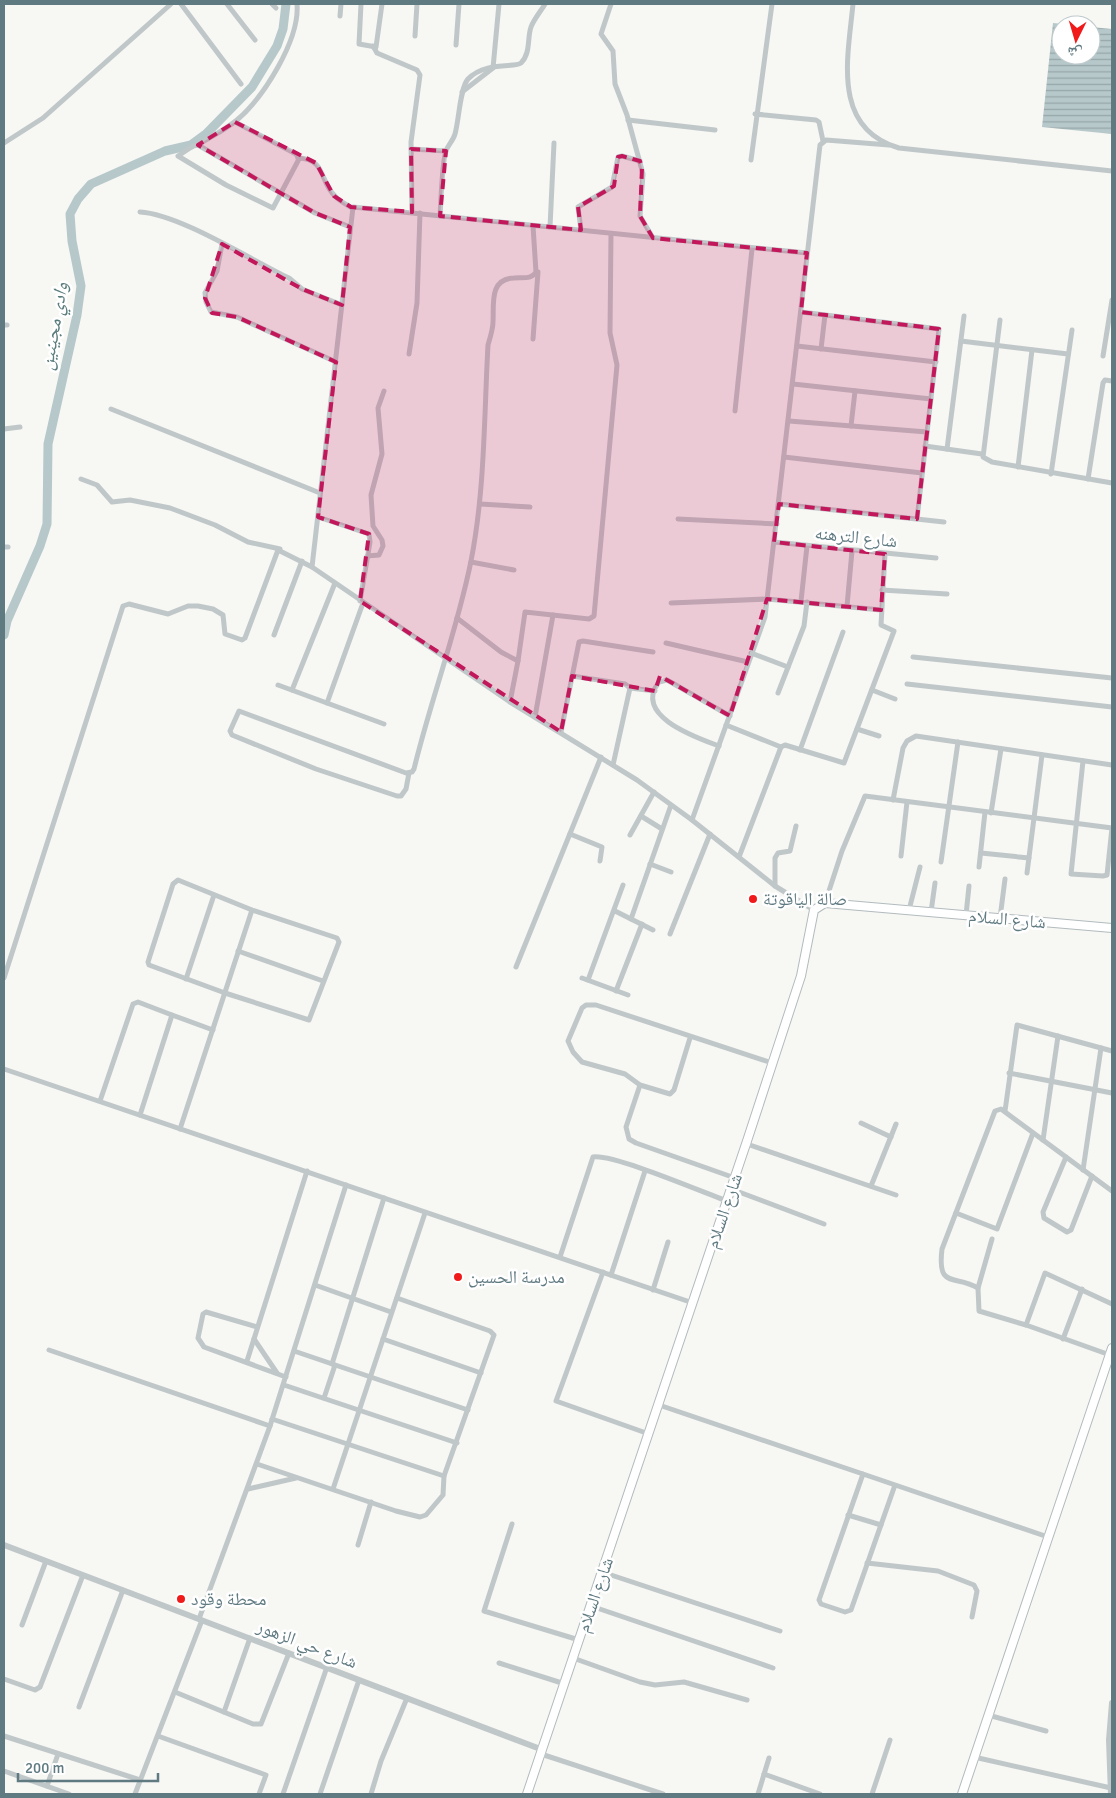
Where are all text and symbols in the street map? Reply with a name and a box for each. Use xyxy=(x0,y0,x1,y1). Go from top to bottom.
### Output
north arrow xyxy=(1051,15,1101,65)
text: ش xyxy=(1067,43,1083,62)
water label: وادي مجينين xyxy=(34,280,76,372)
street label: شارع الترهنه xyxy=(814,522,898,552)
place label: صالة الياقوتة xyxy=(763,888,847,910)
marker: صالة الياقوتة xyxy=(747,893,759,905)
street label: شارع السلام xyxy=(967,905,1047,934)
street label: شارع السلام xyxy=(701,1171,748,1252)
place label: مدرسة الحسين xyxy=(468,1266,565,1288)
marker: مدرسة الحسين xyxy=(452,1271,464,1283)
street label: شارع السلام xyxy=(572,1555,619,1636)
place label: محطة وقود xyxy=(191,1588,266,1610)
marker: محطة وقود xyxy=(175,1593,187,1605)
street label: شارع حي الزهور xyxy=(251,1614,360,1677)
scale bar xyxy=(18,1750,158,1782)
text: 200 m xyxy=(25,1759,65,1777)

